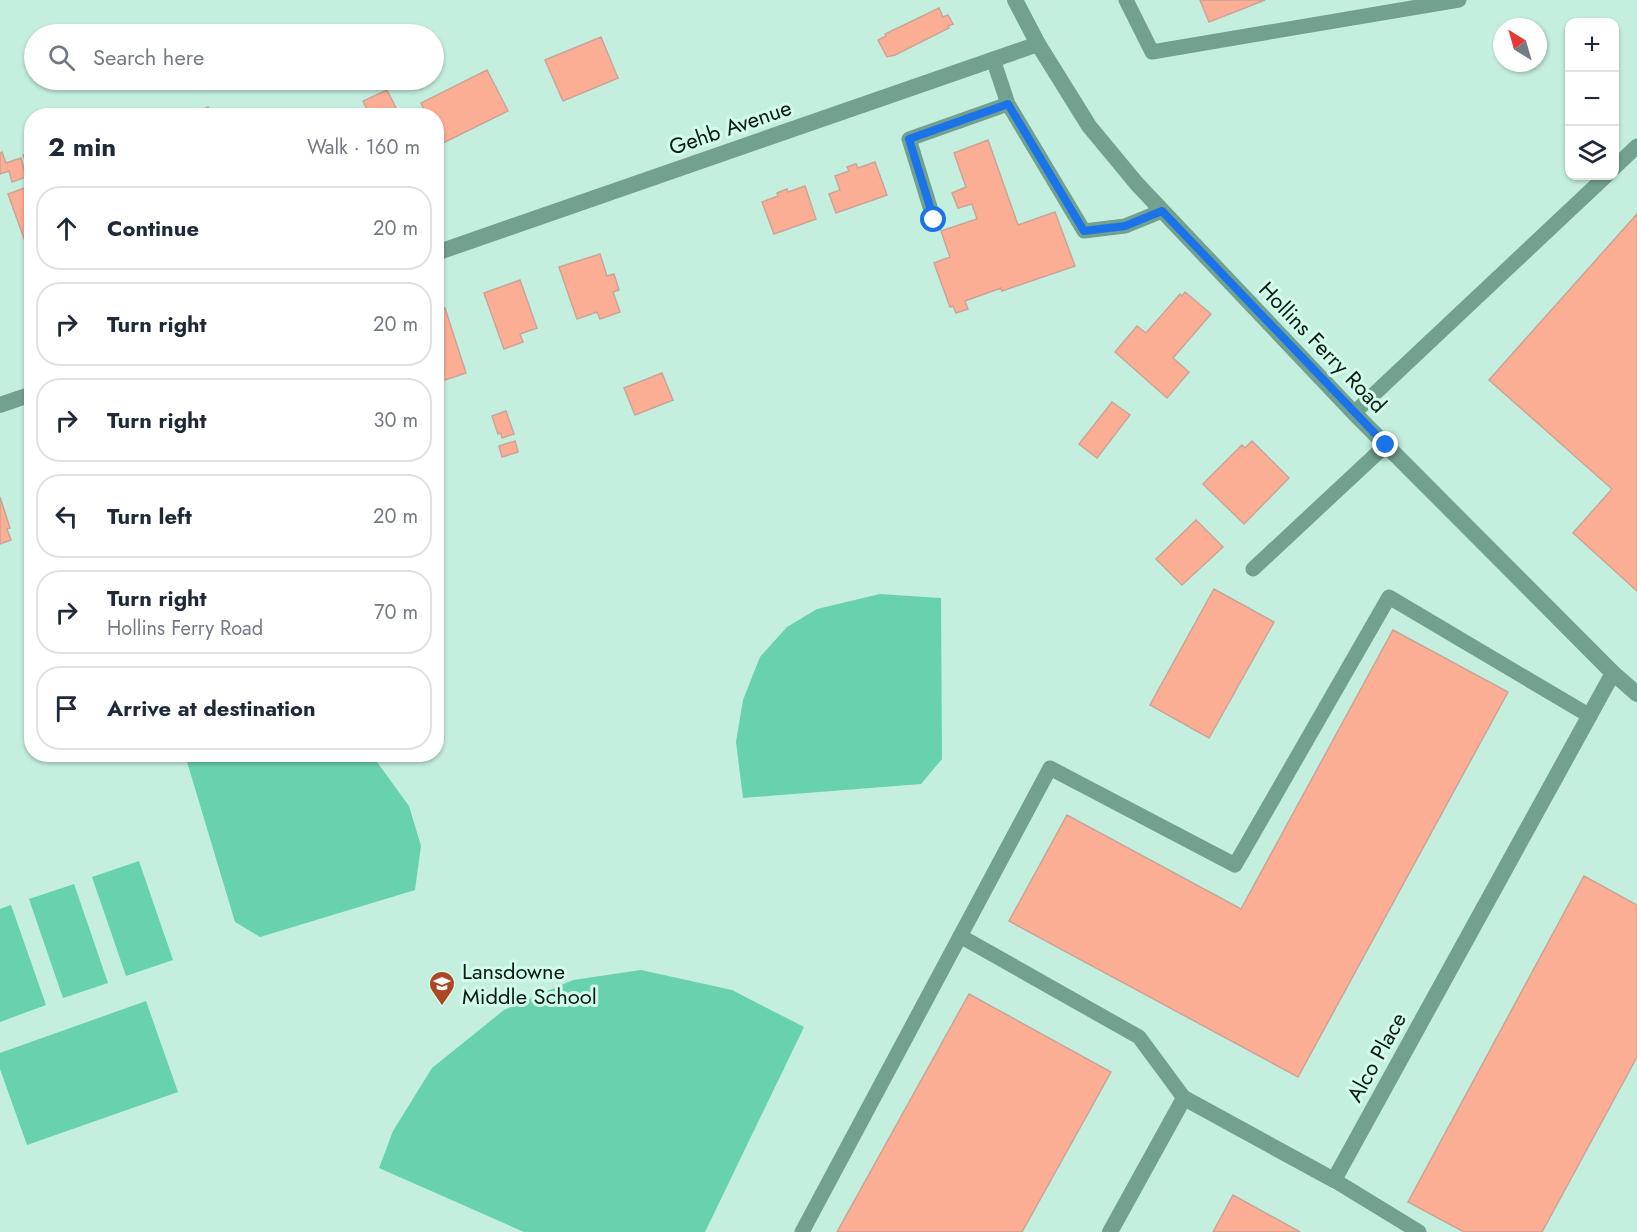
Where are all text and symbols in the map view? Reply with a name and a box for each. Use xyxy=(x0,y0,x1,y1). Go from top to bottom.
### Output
north arrow xyxy=(1493,18,1547,72)
map controls xyxy=(1565,18,1619,180)
button: + xyxy=(1565,18,1619,72)
search box xyxy=(24,24,444,90)
icon: search xyxy=(45,41,78,74)
text: Search here xyxy=(93,41,204,73)
button: − xyxy=(1565,72,1619,126)
street label: Gehb Avenue xyxy=(664,91,796,163)
button: layers xyxy=(1565,126,1619,180)
text: 2 min xyxy=(48,128,116,166)
text: Walk · 160 m xyxy=(307,133,420,162)
route start xyxy=(920,206,946,232)
icon: ahead xyxy=(50,212,83,245)
text: Continue xyxy=(107,212,199,244)
text: 20 m xyxy=(373,214,418,243)
street label: Hollins Ferry Road xyxy=(1252,274,1394,420)
icon: right xyxy=(50,308,83,341)
text: Turn right xyxy=(107,308,207,340)
text: 20 m xyxy=(373,310,418,339)
icon: right xyxy=(50,404,83,437)
text: Turn right xyxy=(107,404,207,436)
text: 30 m xyxy=(373,406,418,435)
route end xyxy=(1372,431,1398,457)
icon: left xyxy=(50,500,83,533)
text: Turn left xyxy=(107,500,192,532)
text: 20 m xyxy=(373,502,418,531)
text: Turn right xyxy=(107,582,207,614)
icon: right xyxy=(50,596,83,629)
text: 70 m xyxy=(374,598,418,627)
text: Hollins Ferry Road xyxy=(107,614,263,643)
icon: arrive xyxy=(50,692,83,725)
text: Arrive at destination xyxy=(107,692,316,724)
place label: Lansdowne Middle School xyxy=(462,955,597,1012)
school or university icon: Lansdowne Middle School xyxy=(427,969,457,1007)
street label: Alco Place xyxy=(1338,1006,1414,1108)

